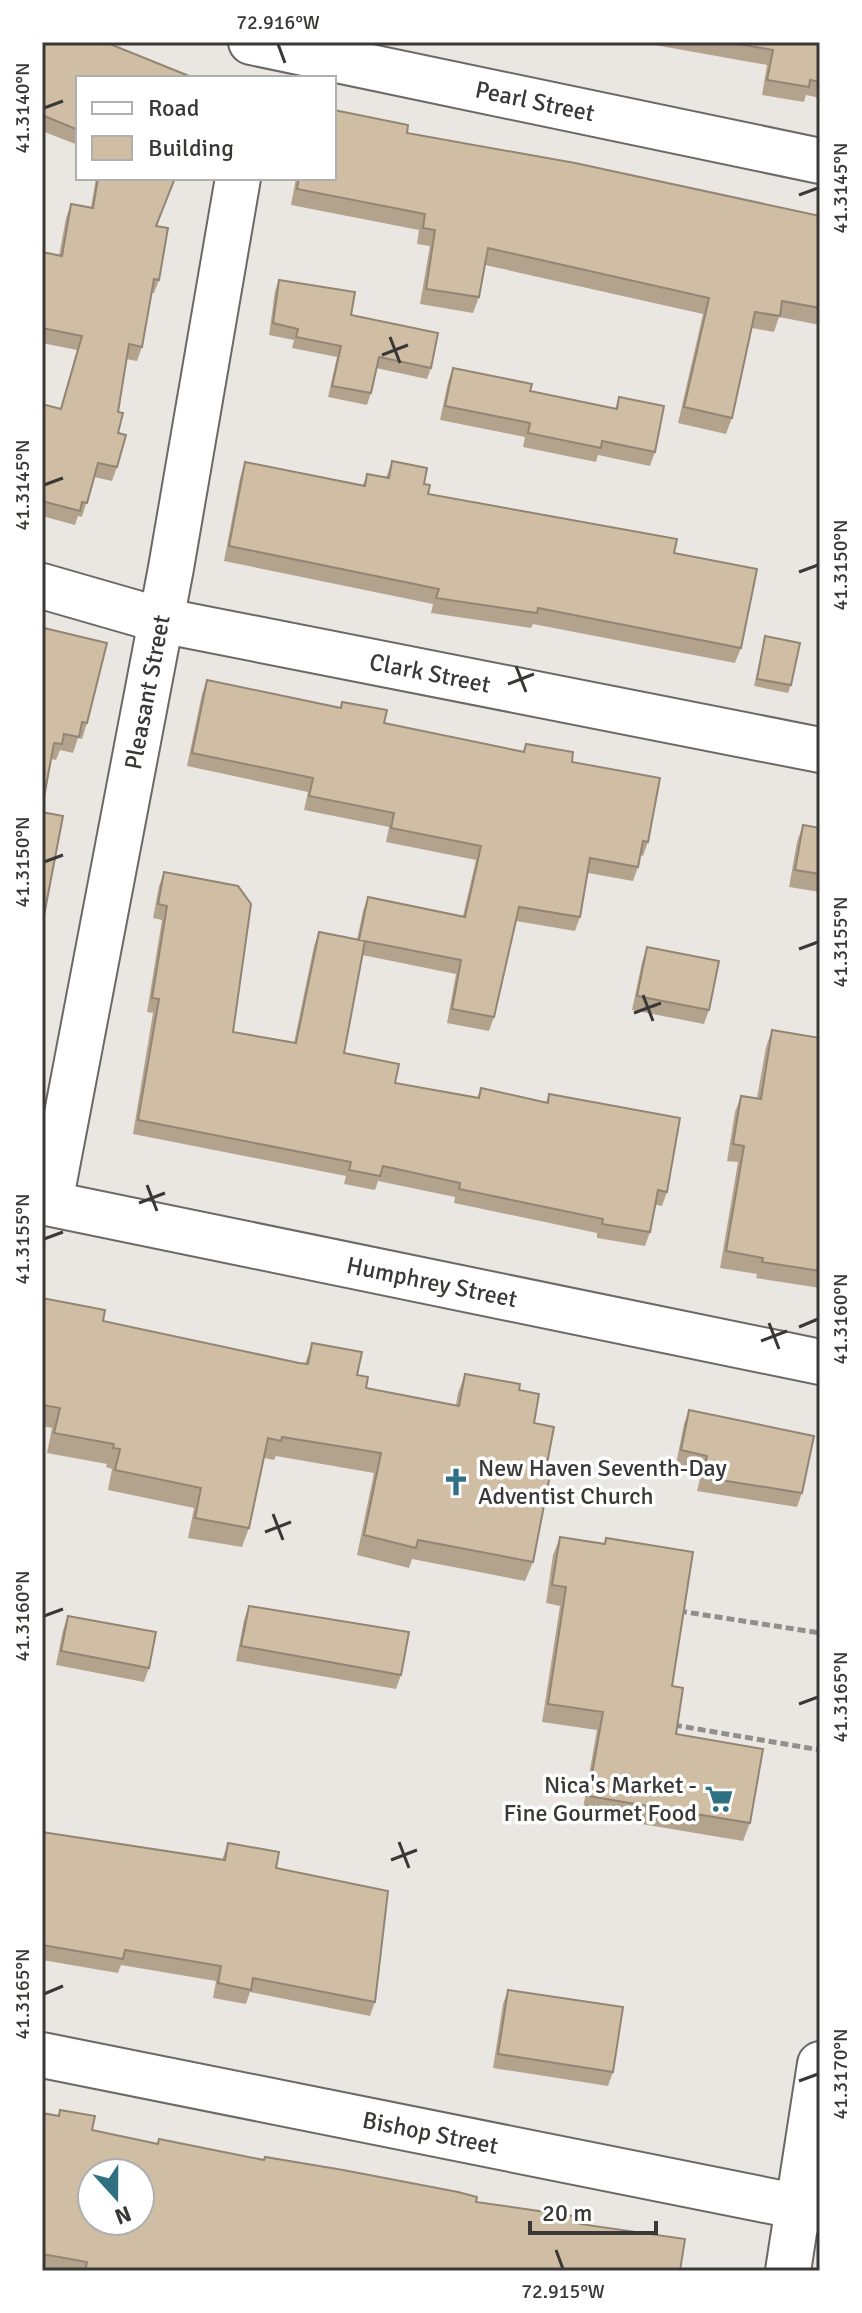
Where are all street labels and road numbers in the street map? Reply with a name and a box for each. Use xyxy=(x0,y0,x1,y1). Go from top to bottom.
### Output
street label: Pearl Street xyxy=(473,74,597,128)
street label: Pleasant Street xyxy=(118,612,177,772)
street label: Clark Street xyxy=(367,647,493,700)
street label: Humphrey Street xyxy=(344,1250,520,1314)
street label: Bishop Street xyxy=(360,2105,501,2161)

